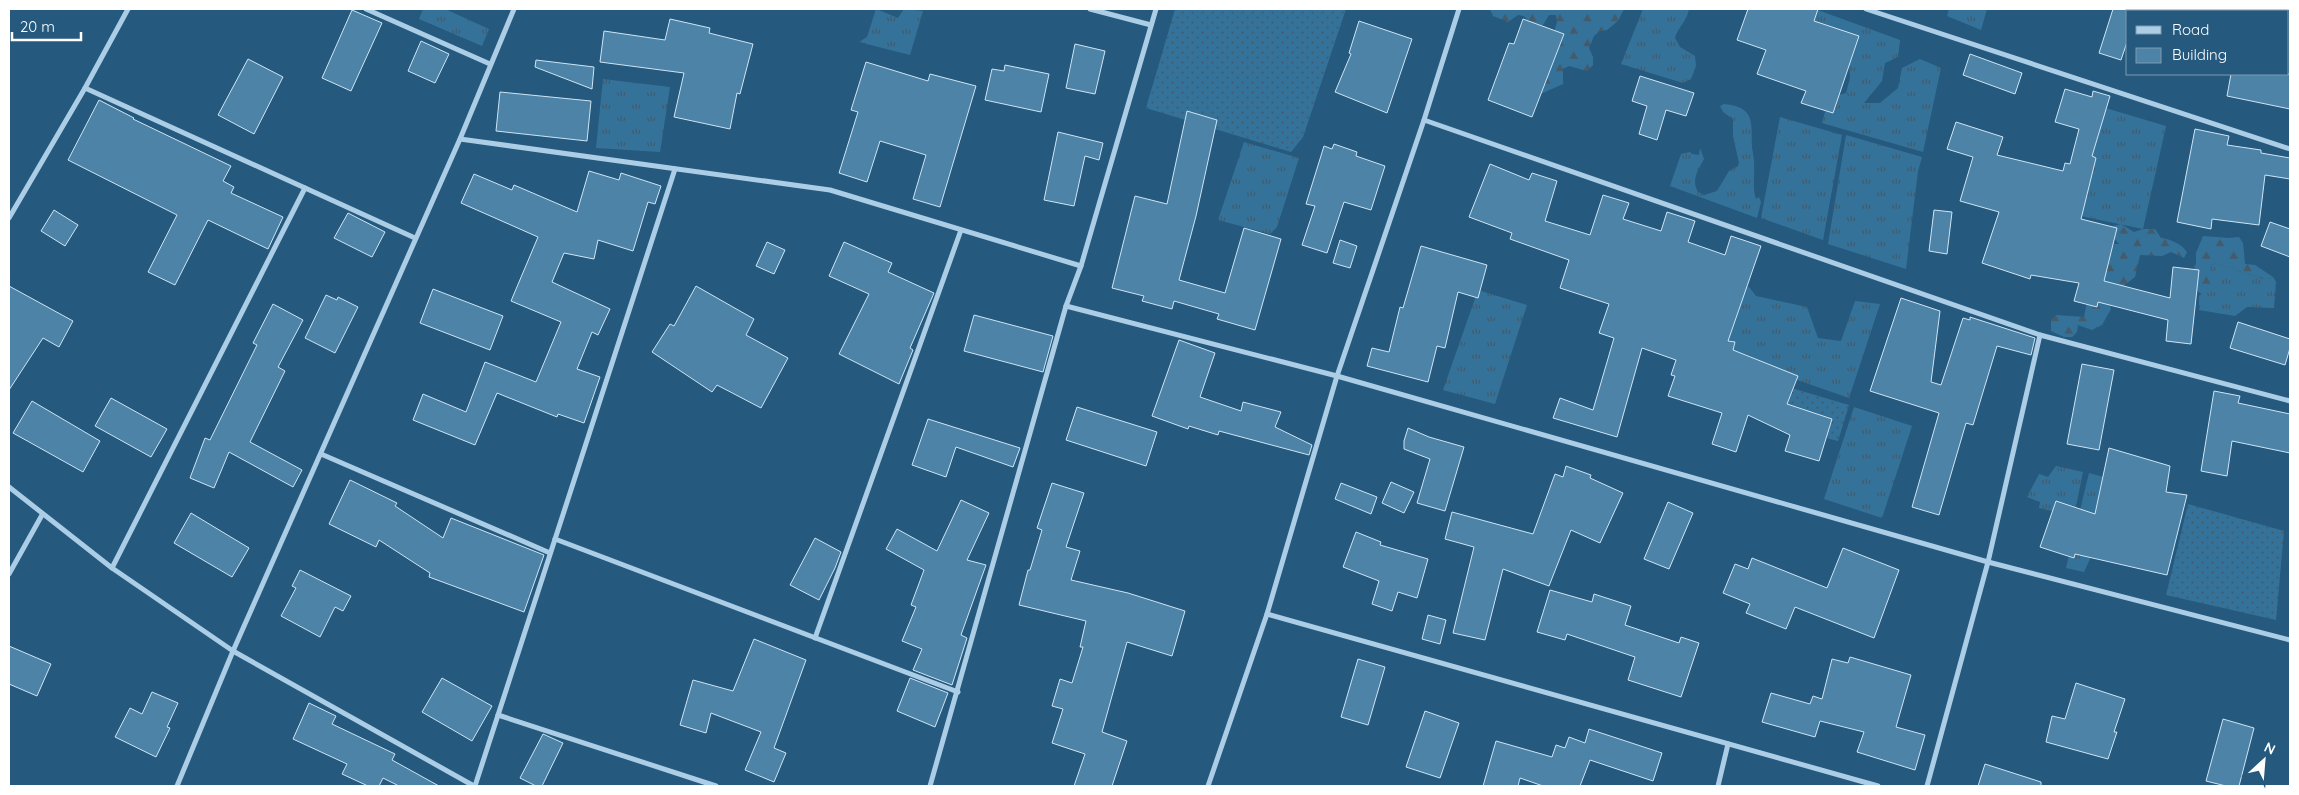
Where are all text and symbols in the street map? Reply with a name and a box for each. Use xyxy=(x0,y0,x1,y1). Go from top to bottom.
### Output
scale bar xyxy=(12,10,81,42)
legend xyxy=(2126,10,2289,75)
text: 20 m xyxy=(20,17,55,36)
text: Road xyxy=(2172,20,2209,39)
text: Building xyxy=(2172,45,2227,64)
north arrow xyxy=(2239,735,2289,785)
text: N xyxy=(2261,738,2278,759)

